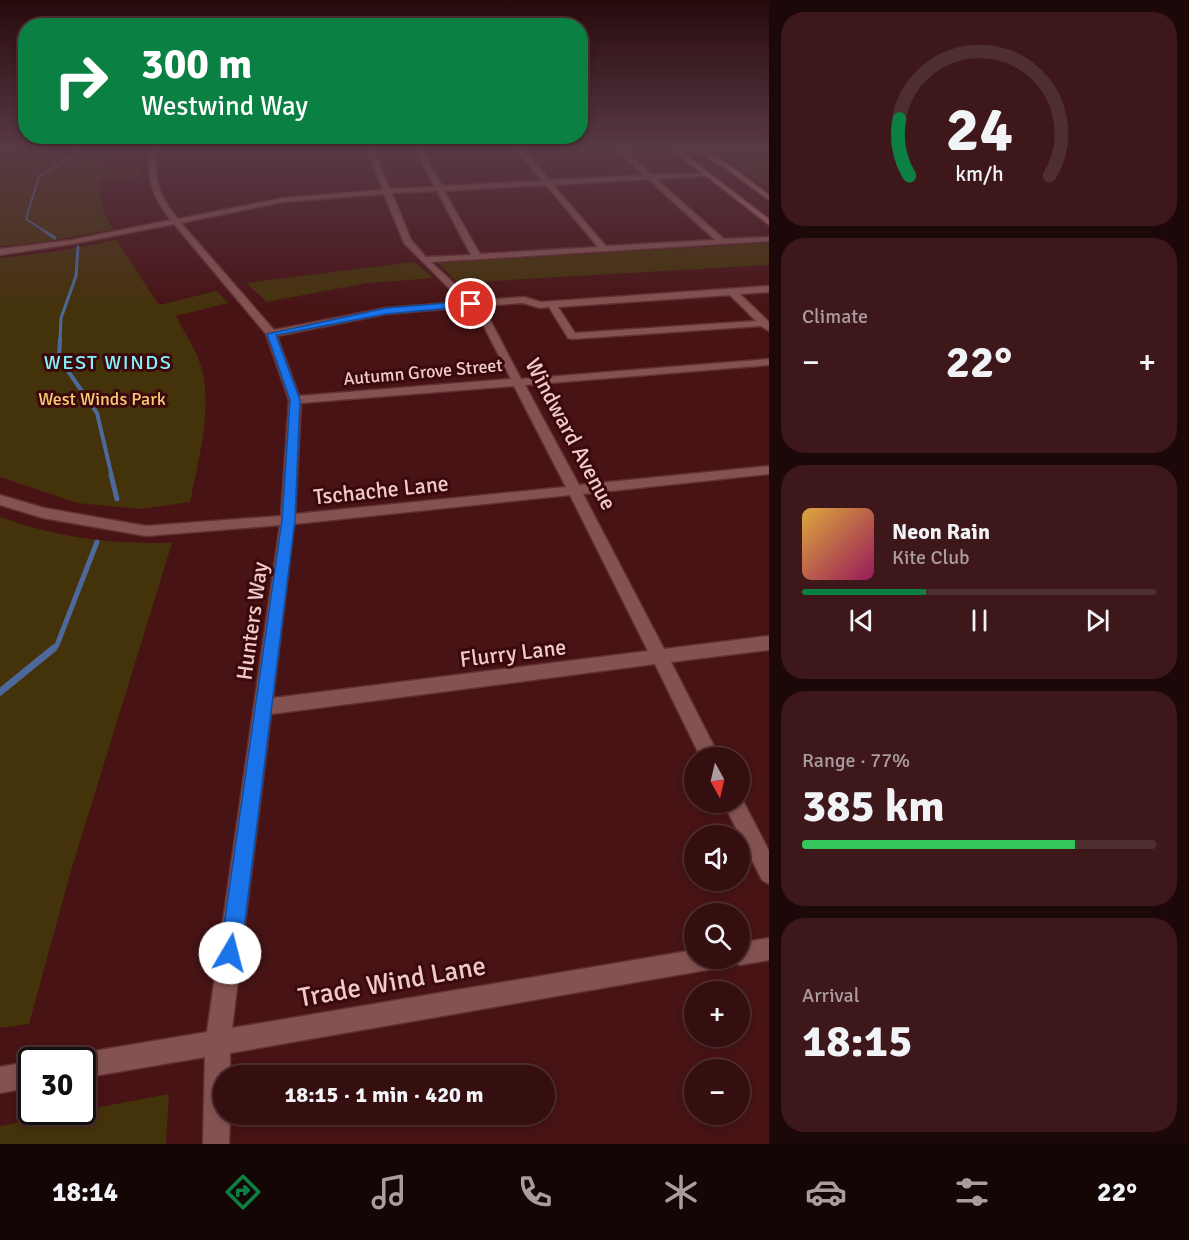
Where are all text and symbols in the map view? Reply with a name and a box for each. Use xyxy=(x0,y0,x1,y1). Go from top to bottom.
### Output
text: 300 m xyxy=(141,39,252,90)
icon: right xyxy=(42,42,120,120)
text: Westwind Way xyxy=(141,90,308,123)
text: 24 xyxy=(945,91,1013,168)
text: km/h xyxy=(955,162,1003,188)
pin xyxy=(445,278,496,329)
icon: arrive xyxy=(454,287,487,320)
text: Climate xyxy=(802,304,868,329)
text: 22° xyxy=(946,335,1012,390)
text: − xyxy=(802,342,820,383)
text: + xyxy=(1138,342,1156,383)
district label: WEST WINDS xyxy=(44,350,172,375)
street label: Windward Avenue xyxy=(520,353,622,515)
street label: Autumn Grove Street xyxy=(342,354,504,390)
park label: West Winds Park xyxy=(38,388,166,410)
street label: Tschache Lane xyxy=(312,469,450,511)
text: Neon Rain xyxy=(892,518,990,545)
text: Kite Club xyxy=(892,545,970,570)
street label: Hunters Way xyxy=(230,559,274,682)
icon: previous xyxy=(845,604,878,637)
icon: pause xyxy=(963,604,996,637)
icon: next xyxy=(1081,604,1114,637)
street label: Flurry Lane xyxy=(458,633,568,673)
north arrow xyxy=(684,747,750,813)
map controls xyxy=(684,747,750,1125)
text: Range · 77% xyxy=(802,748,910,773)
text: 385 km xyxy=(802,779,945,834)
button: sound xyxy=(684,825,750,891)
button: search xyxy=(684,903,750,969)
position arrow xyxy=(198,921,262,985)
street label: Trade Wind Lane xyxy=(296,949,488,1015)
button: + xyxy=(684,981,750,1047)
text: Arrival xyxy=(802,983,860,1008)
text: 18:15 xyxy=(802,1014,912,1069)
speed limit sign: 30 xyxy=(18,1047,96,1125)
button: − xyxy=(684,1059,750,1125)
text: 18:15 · 1 min · 420 m xyxy=(284,1081,484,1108)
icon: directions xyxy=(222,1171,264,1213)
icon: music xyxy=(368,1171,410,1213)
icon: phone xyxy=(514,1171,556,1213)
icon: climate xyxy=(660,1171,702,1213)
icon: car xyxy=(805,1171,847,1213)
icon: filters xyxy=(951,1171,993,1213)
text: 18:14 xyxy=(52,1176,118,1209)
text: 22° xyxy=(1097,1176,1137,1209)

